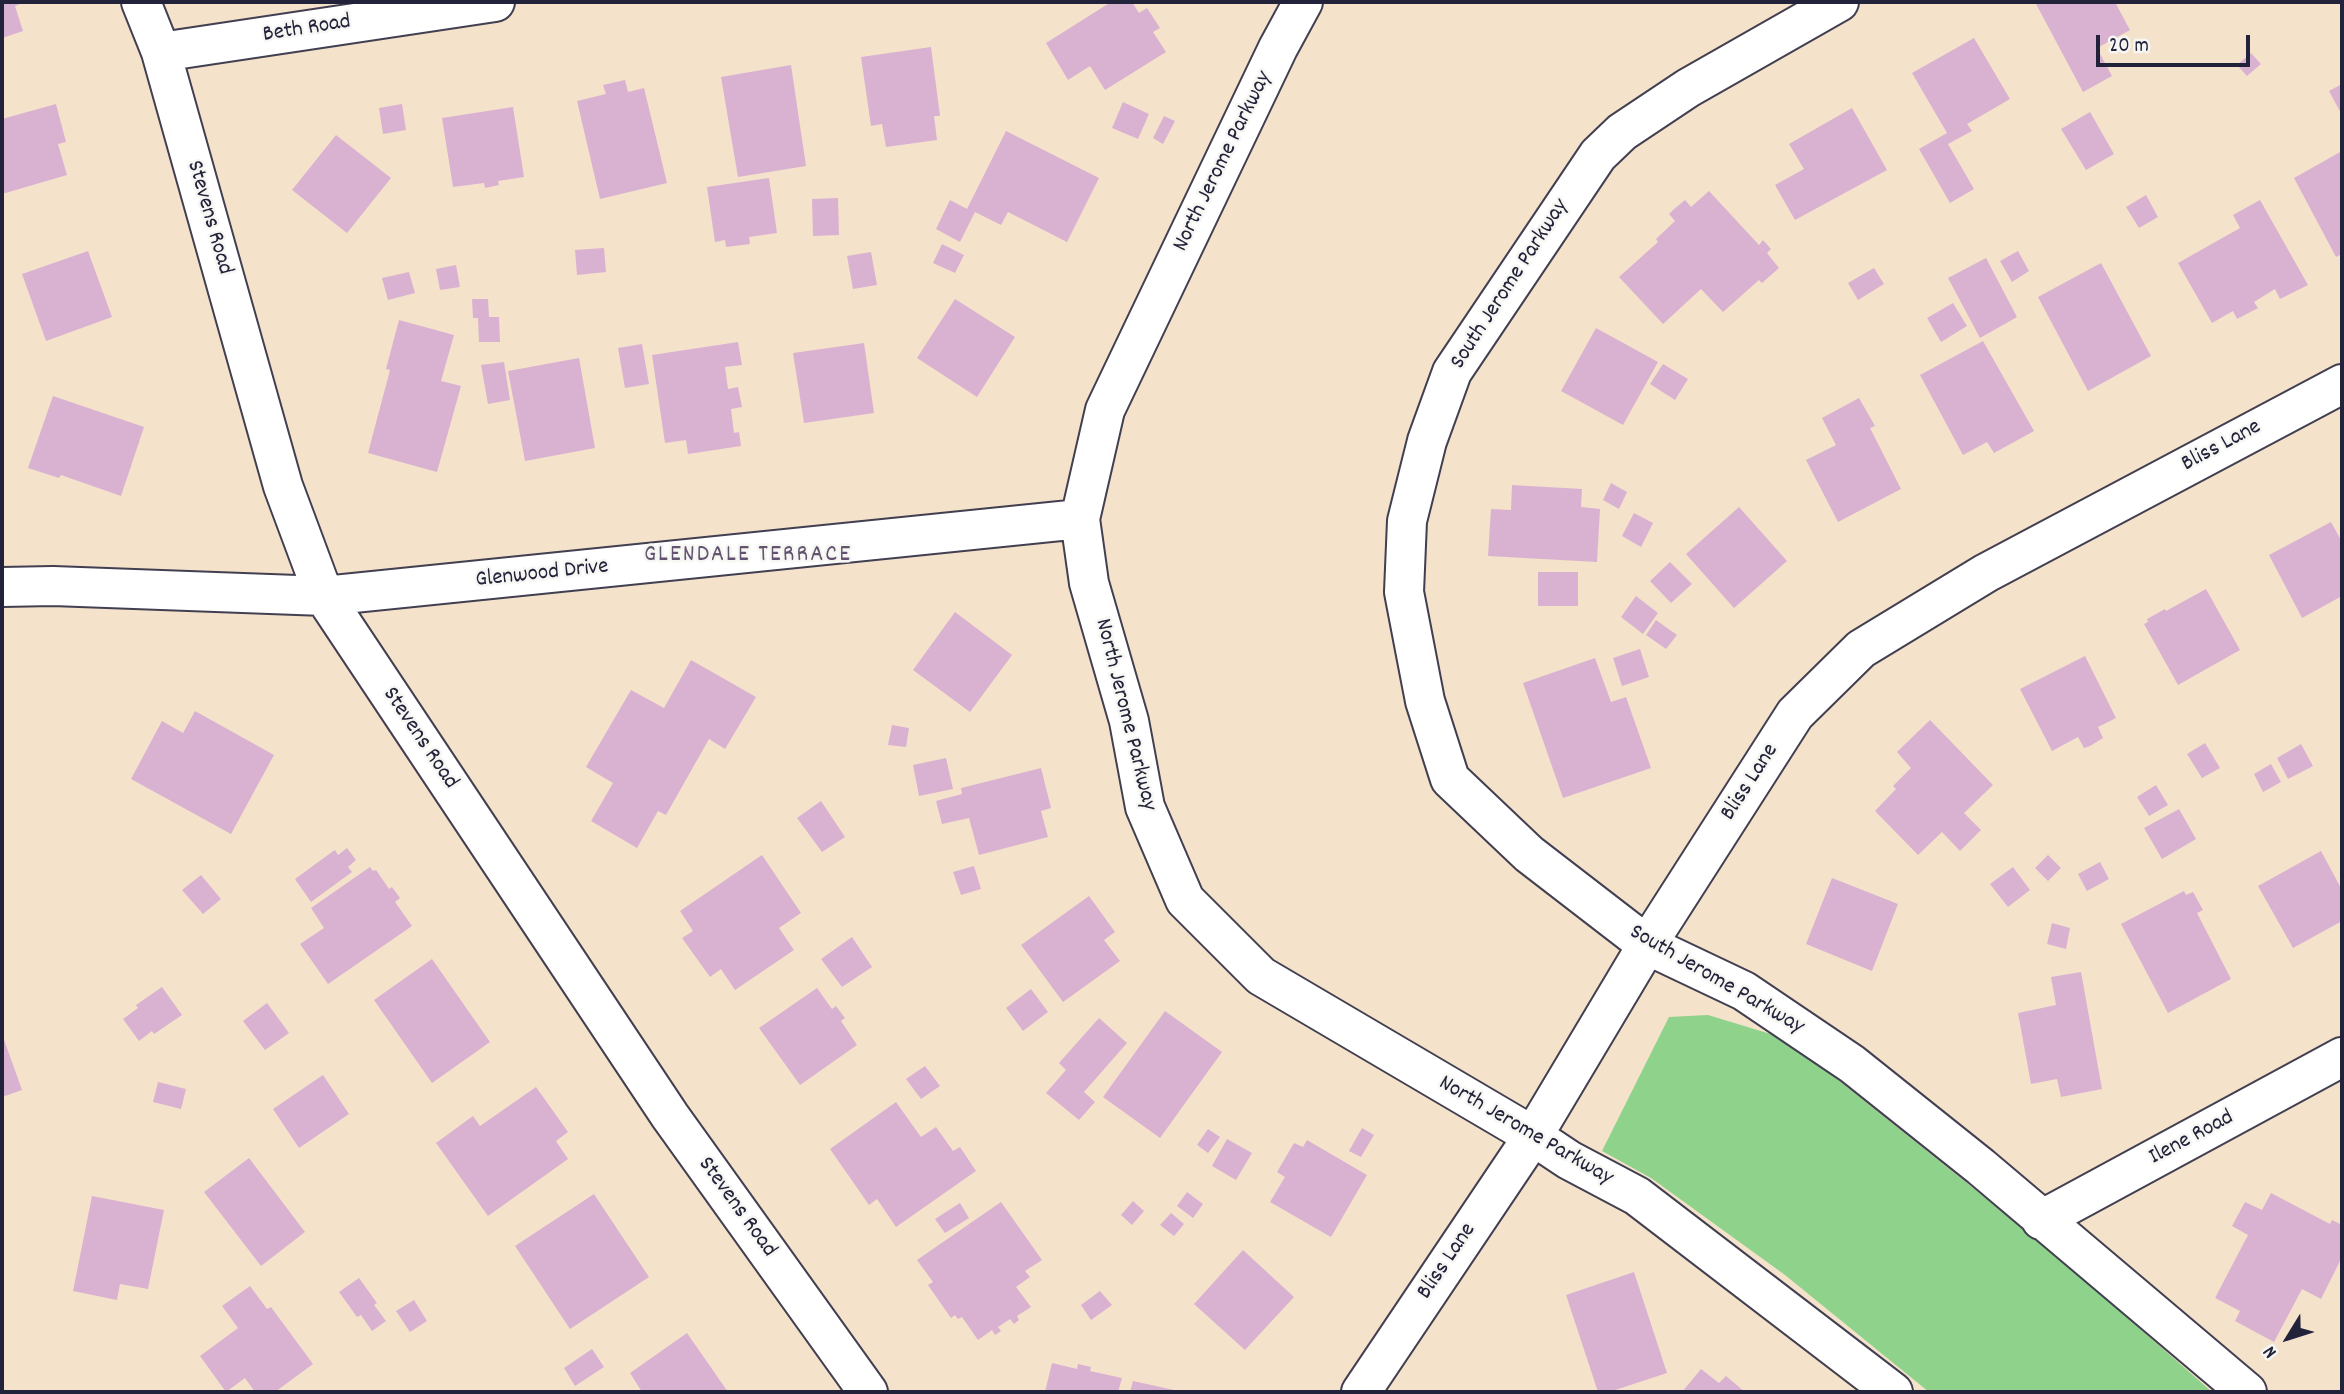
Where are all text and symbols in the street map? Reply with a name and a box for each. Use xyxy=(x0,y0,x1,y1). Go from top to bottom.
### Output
street label: Beth Road xyxy=(261,9,353,51)
scale bar xyxy=(2099,21,2253,65)
text: 20 m xyxy=(2109,32,2149,62)
street label: North Jerome Parkway xyxy=(1168,67,1280,257)
street label: Stevens Road xyxy=(179,158,237,278)
street label: South Jerome Parkway xyxy=(1446,195,1576,375)
street label: Bliss Lane xyxy=(2177,415,2267,479)
district label: GLENDALE TERRACE xyxy=(646,543,850,571)
street label: Glenwood Drive xyxy=(474,554,610,596)
street label: North Jerome Parkway xyxy=(1087,616,1161,814)
street label: Stevens Road xyxy=(375,683,463,795)
street label: Bliss Lane xyxy=(1716,739,1786,827)
street label: South Jerome Parkway xyxy=(1624,920,1808,1042)
street label: North Jerome Parkway xyxy=(1433,1071,1617,1193)
street label: Ilene Road xyxy=(2145,1105,2239,1173)
street label: Stevens Road xyxy=(690,1153,782,1263)
street label: Bliss Lane xyxy=(1412,1219,1484,1305)
north arrow xyxy=(2253,1303,2323,1373)
text: N xyxy=(2258,1339,2285,1363)

